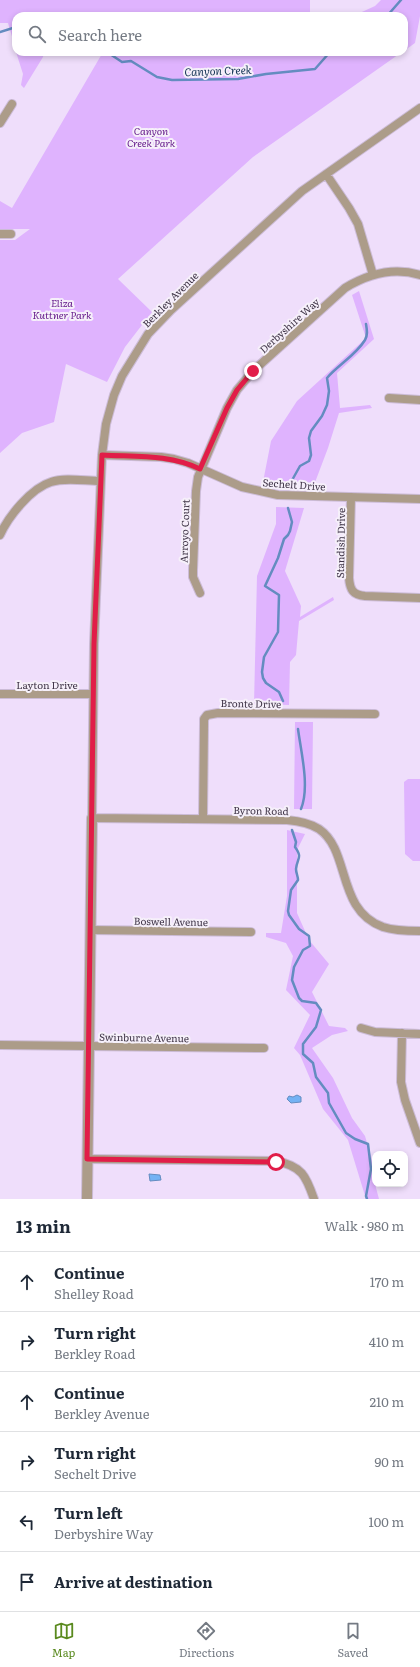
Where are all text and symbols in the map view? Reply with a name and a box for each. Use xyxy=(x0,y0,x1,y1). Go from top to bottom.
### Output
search box xyxy=(12,12,408,56)
icon: search xyxy=(26,23,48,45)
text: Search here xyxy=(58,23,142,46)
water label: Canyon Creek xyxy=(184,61,252,79)
park label: Canyon Creek Park xyxy=(127,123,176,150)
street label: Berkley Avenue xyxy=(139,268,201,330)
street label: Derbyshire Way xyxy=(256,294,323,356)
park label: Eliza Kuttner Park xyxy=(33,295,92,322)
route end xyxy=(244,362,262,380)
street label: Sechelt Drive xyxy=(262,474,326,494)
street label: Arroyo Court xyxy=(175,499,193,563)
street label: Standish Drive xyxy=(332,508,348,578)
street label: Layton Drive xyxy=(16,677,78,692)
street label: Bronte Drive xyxy=(220,695,282,711)
street label: Byron Road xyxy=(233,802,289,818)
street label: Boswell Avenue xyxy=(134,913,208,929)
street label: Swinburne Avenue xyxy=(99,1029,189,1045)
map controls xyxy=(372,1151,408,1187)
button: locate xyxy=(372,1151,408,1187)
route start xyxy=(267,1153,285,1171)
text: 13 min xyxy=(16,1213,71,1238)
text: Walk · 980 m xyxy=(325,1216,404,1235)
text: Continue xyxy=(54,1261,124,1284)
icon: ahead xyxy=(16,1271,38,1293)
text: 170 m xyxy=(370,1272,404,1291)
text: Shelley Road xyxy=(54,1284,134,1303)
text: Turn right xyxy=(54,1321,136,1344)
icon: right xyxy=(16,1331,38,1353)
text: 410 m xyxy=(369,1332,404,1351)
text: Berkley Road xyxy=(54,1344,135,1363)
text: Continue xyxy=(54,1381,124,1404)
icon: ahead xyxy=(16,1391,38,1413)
text: 210 m xyxy=(369,1392,404,1411)
text: Berkley Avenue xyxy=(54,1404,150,1423)
text: Turn right xyxy=(54,1441,136,1464)
icon: right xyxy=(16,1451,38,1473)
text: 90 m xyxy=(374,1452,404,1471)
text: Sechelt Drive xyxy=(54,1464,136,1483)
text: Turn left xyxy=(54,1501,123,1524)
icon: left xyxy=(16,1511,38,1533)
text: 100 m xyxy=(368,1512,404,1531)
text: Derbyshire Way xyxy=(54,1524,153,1543)
text: Arrive at destination xyxy=(54,1570,213,1593)
icon: arrive xyxy=(16,1571,38,1593)
tab: Map xyxy=(52,1620,75,1660)
tab: Directions xyxy=(179,1620,234,1660)
tab: Saved xyxy=(338,1620,368,1660)

